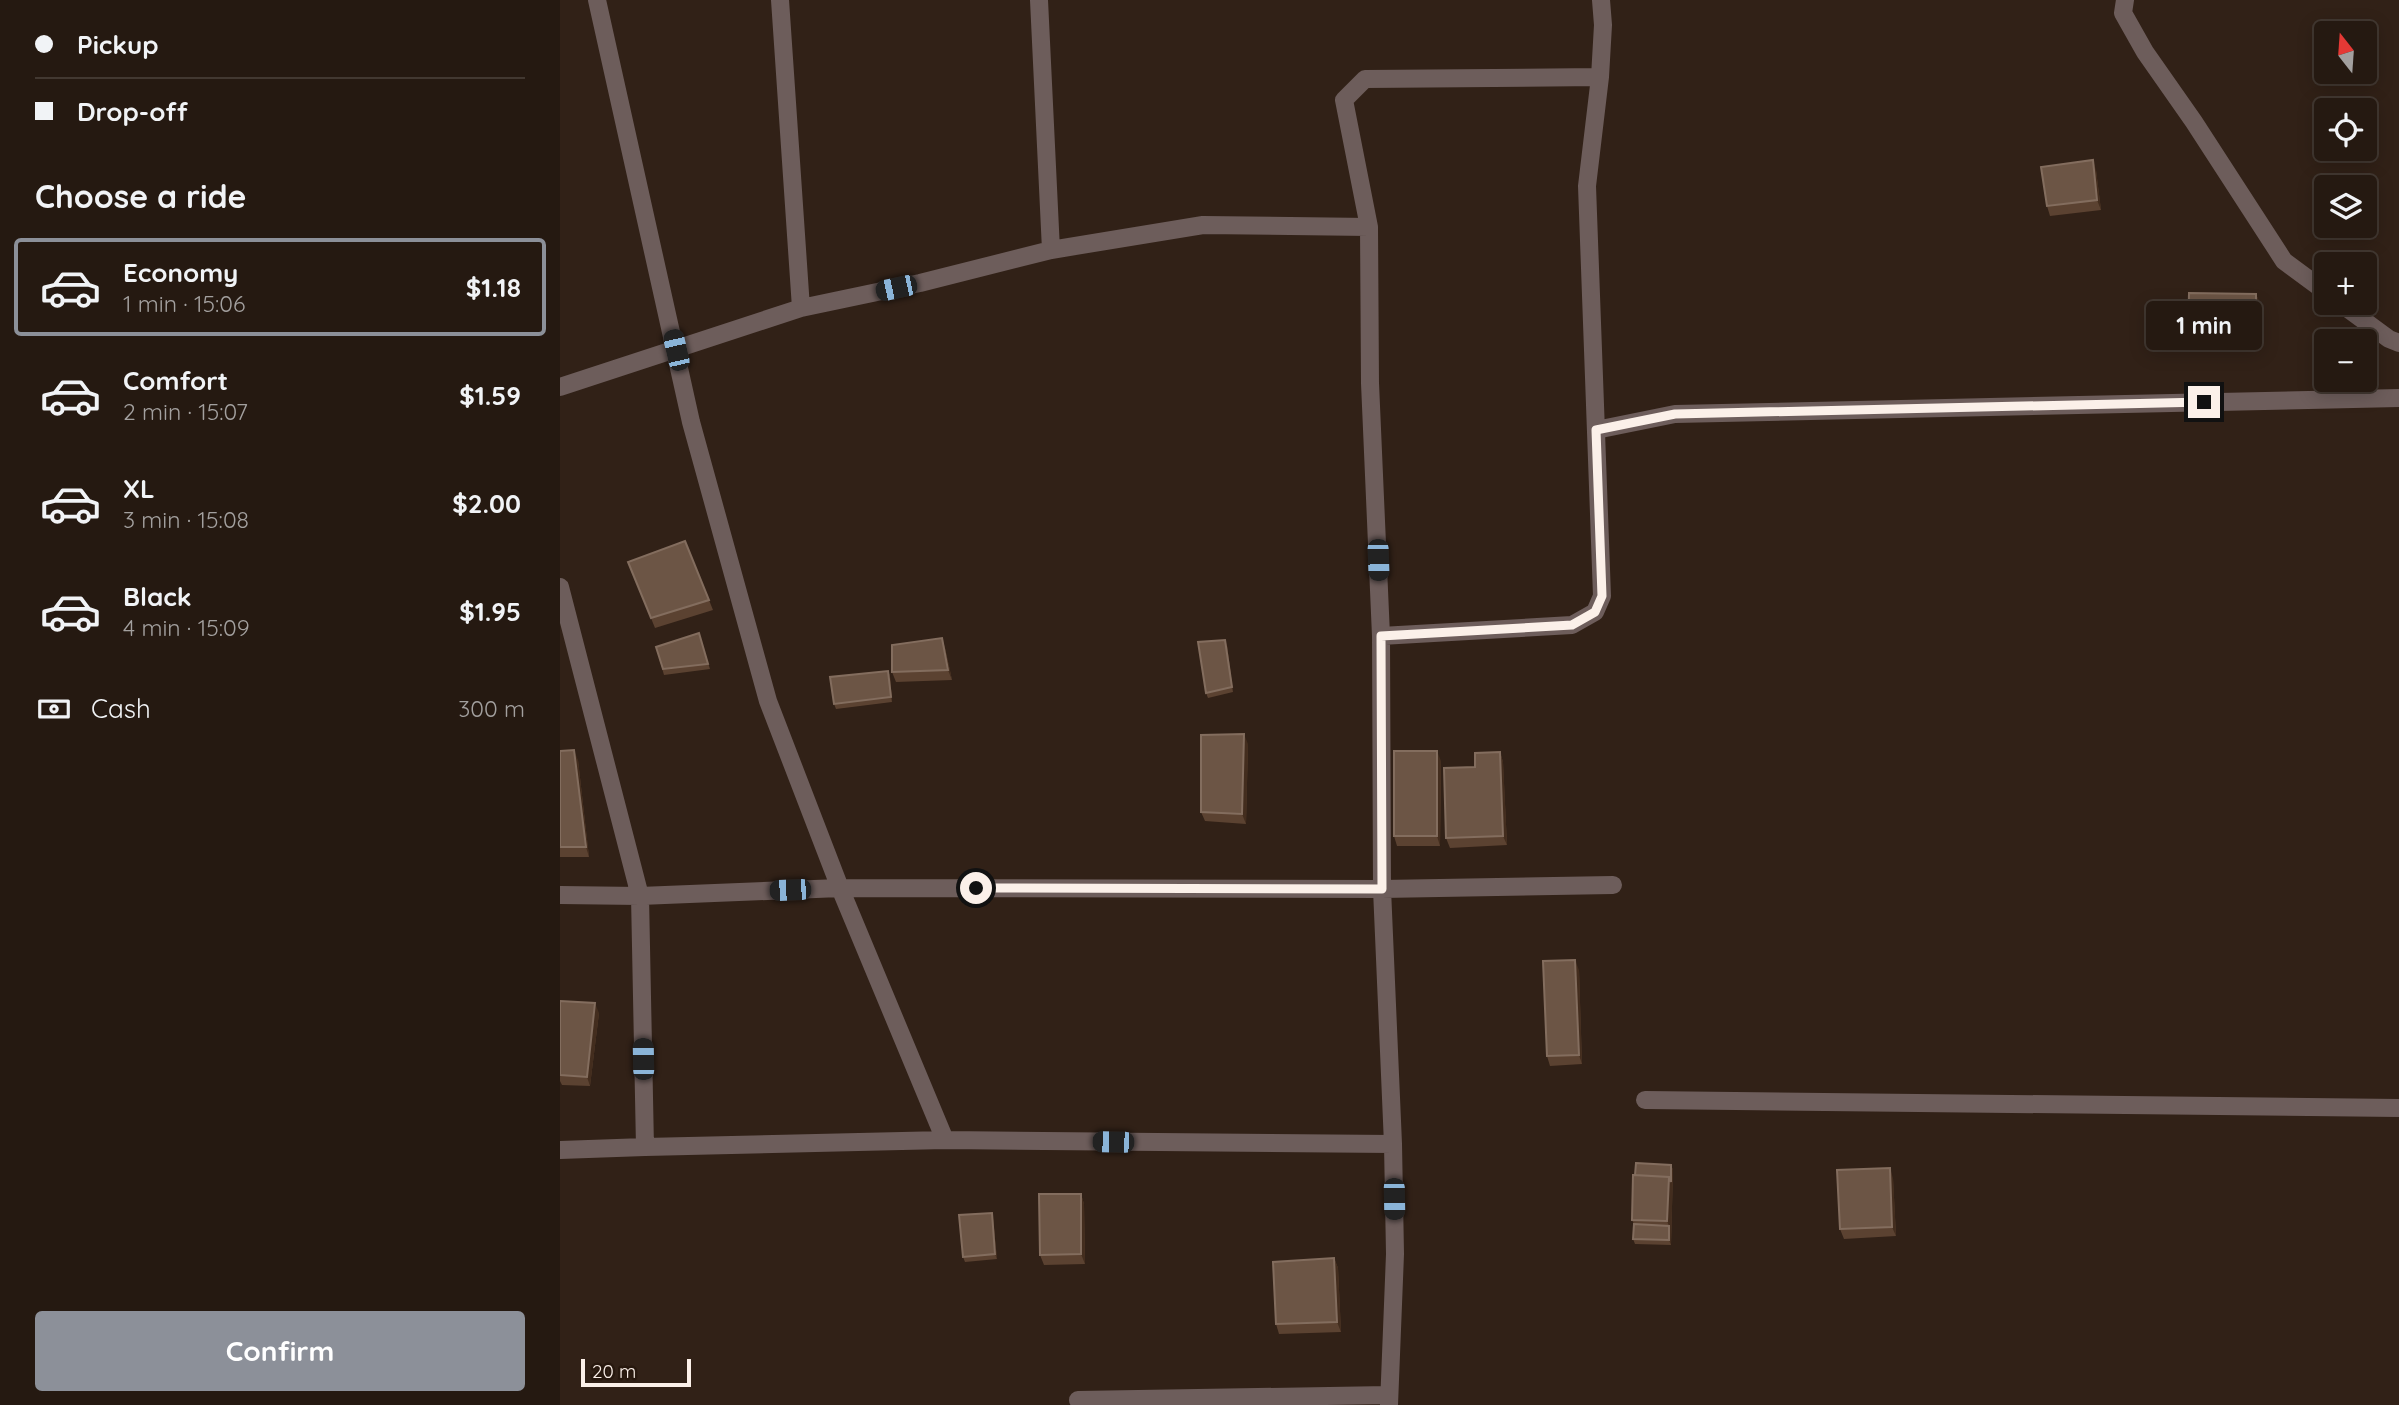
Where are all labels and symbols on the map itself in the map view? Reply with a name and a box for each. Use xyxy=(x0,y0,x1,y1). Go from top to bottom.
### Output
north arrow xyxy=(2314,21,2376,84)
car xyxy=(874,273,919,303)
callout: 1 min xyxy=(2146,300,2262,350)
car xyxy=(662,327,691,373)
route end xyxy=(2188,386,2220,418)
car xyxy=(1367,539,1390,581)
route start xyxy=(960,872,992,904)
car xyxy=(769,879,812,901)
car xyxy=(633,1038,654,1080)
car xyxy=(1092,1131,1135,1153)
car xyxy=(1384,1178,1405,1220)
scale bar xyxy=(581,1356,691,1388)

